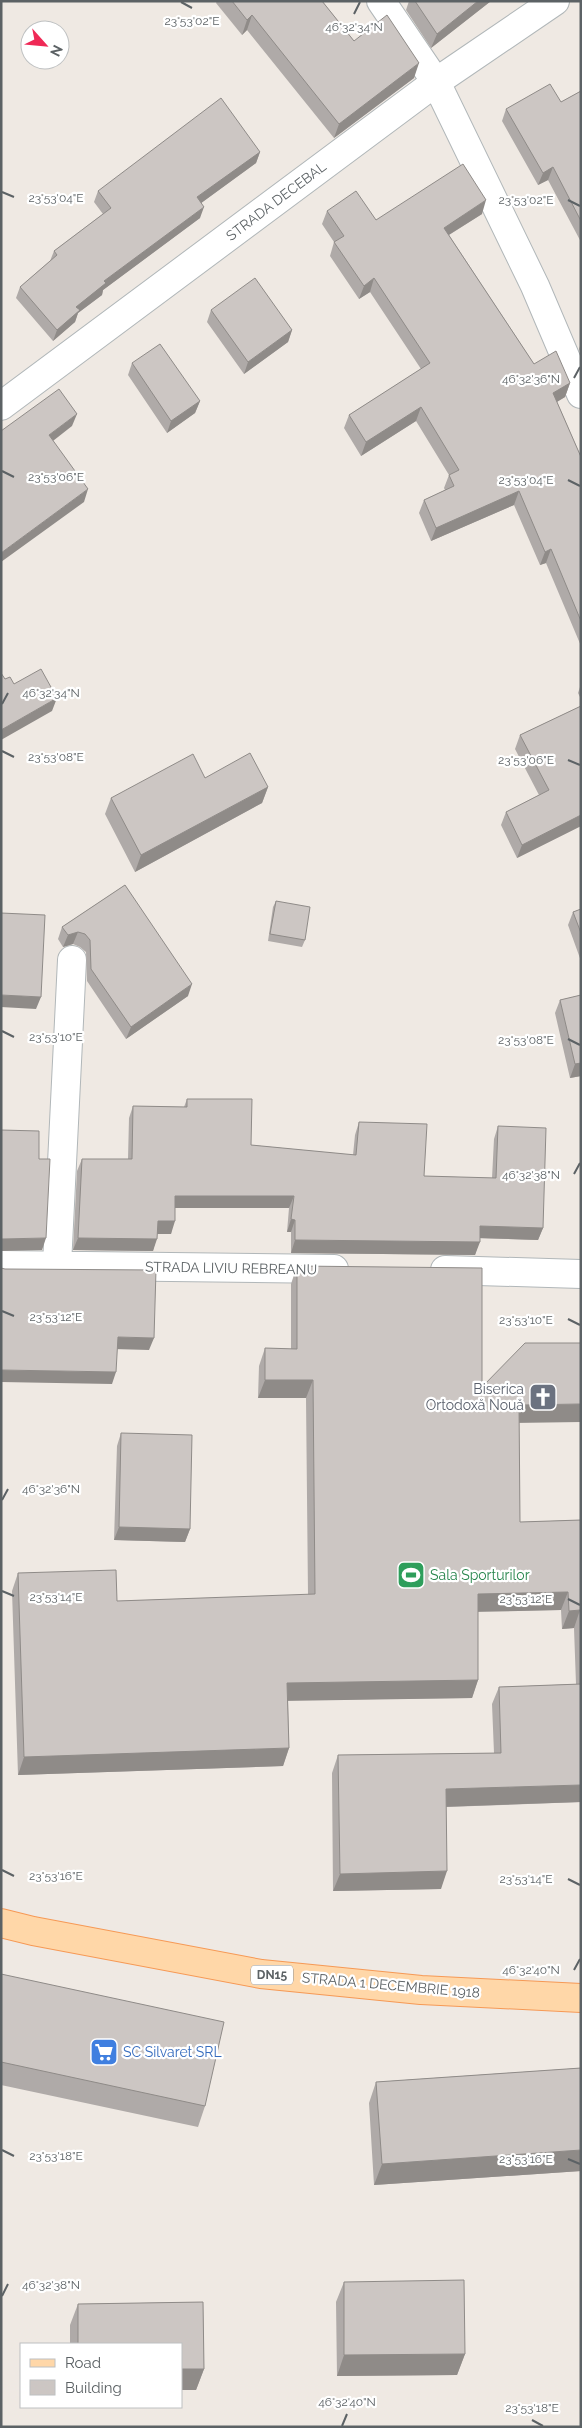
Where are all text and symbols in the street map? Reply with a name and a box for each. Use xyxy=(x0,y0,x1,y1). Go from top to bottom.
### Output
text: 23°53'02"E xyxy=(165,14,219,28)
north arrow xyxy=(20,20,70,70)
text: 46°32'34"N xyxy=(325,20,383,34)
text: N xyxy=(47,43,66,59)
street label: STRADA DECEBAL xyxy=(223,158,329,244)
text: 23°53'04"E xyxy=(28,191,84,205)
text: 23°53'02"E xyxy=(499,193,553,207)
text: 46°32'36"N xyxy=(502,372,560,386)
text: 23°53'06"E xyxy=(28,470,84,484)
text: 23°53'04"E xyxy=(498,473,554,487)
text: 46°32'34"N xyxy=(22,686,80,700)
text: 23°53'08"E xyxy=(28,750,84,764)
text: 23°53'06"E xyxy=(498,753,554,767)
text: 23°53'10"E xyxy=(29,1030,83,1044)
text: 23°53'08"E xyxy=(498,1033,554,1047)
text: 46°32'38"N xyxy=(502,1168,560,1182)
street label: STRADA LIVIU REBREANU xyxy=(145,1258,317,1278)
text: 23°53'12"E xyxy=(30,1310,82,1324)
text: 23°53'10"E xyxy=(499,1313,553,1327)
place label: Biserica Ortodoxă Nouă xyxy=(426,1381,524,1413)
church icon: Biserica Ortodoxă Nouă xyxy=(528,1382,558,1412)
text: 46°32'36"N xyxy=(22,1482,80,1496)
sports icon: Sala Sporturilor xyxy=(396,1560,426,1590)
place label: Sala Sporturilor xyxy=(430,1567,530,1583)
text: 23°53'14"E xyxy=(29,1590,83,1604)
text: 23°53'12"E xyxy=(500,1592,552,1606)
text: 23°53'16"E xyxy=(29,1869,83,1883)
text: 23°53'14"E xyxy=(499,1872,553,1886)
text: 46°32'40"N xyxy=(502,1963,560,1977)
road number: DN15 xyxy=(251,1966,293,1984)
street label: STRADA 1 DECEMBRIE 1918 xyxy=(301,1969,481,2001)
supermarket icon: SC Silvaret SRL xyxy=(89,2037,119,2067)
place label: SC Silvaret SRL xyxy=(123,2044,222,2060)
text: 23°53'18"E xyxy=(29,2149,83,2163)
text: 23°53'16"E xyxy=(499,2152,553,2166)
text: 46°32'38"N xyxy=(22,2278,80,2292)
legend xyxy=(20,2343,182,2408)
text: Road xyxy=(65,2354,101,2372)
text: Building xyxy=(65,2379,122,2397)
text: 46°32'40"N xyxy=(318,2395,376,2409)
text: 23°53'18"E xyxy=(505,2401,559,2415)

